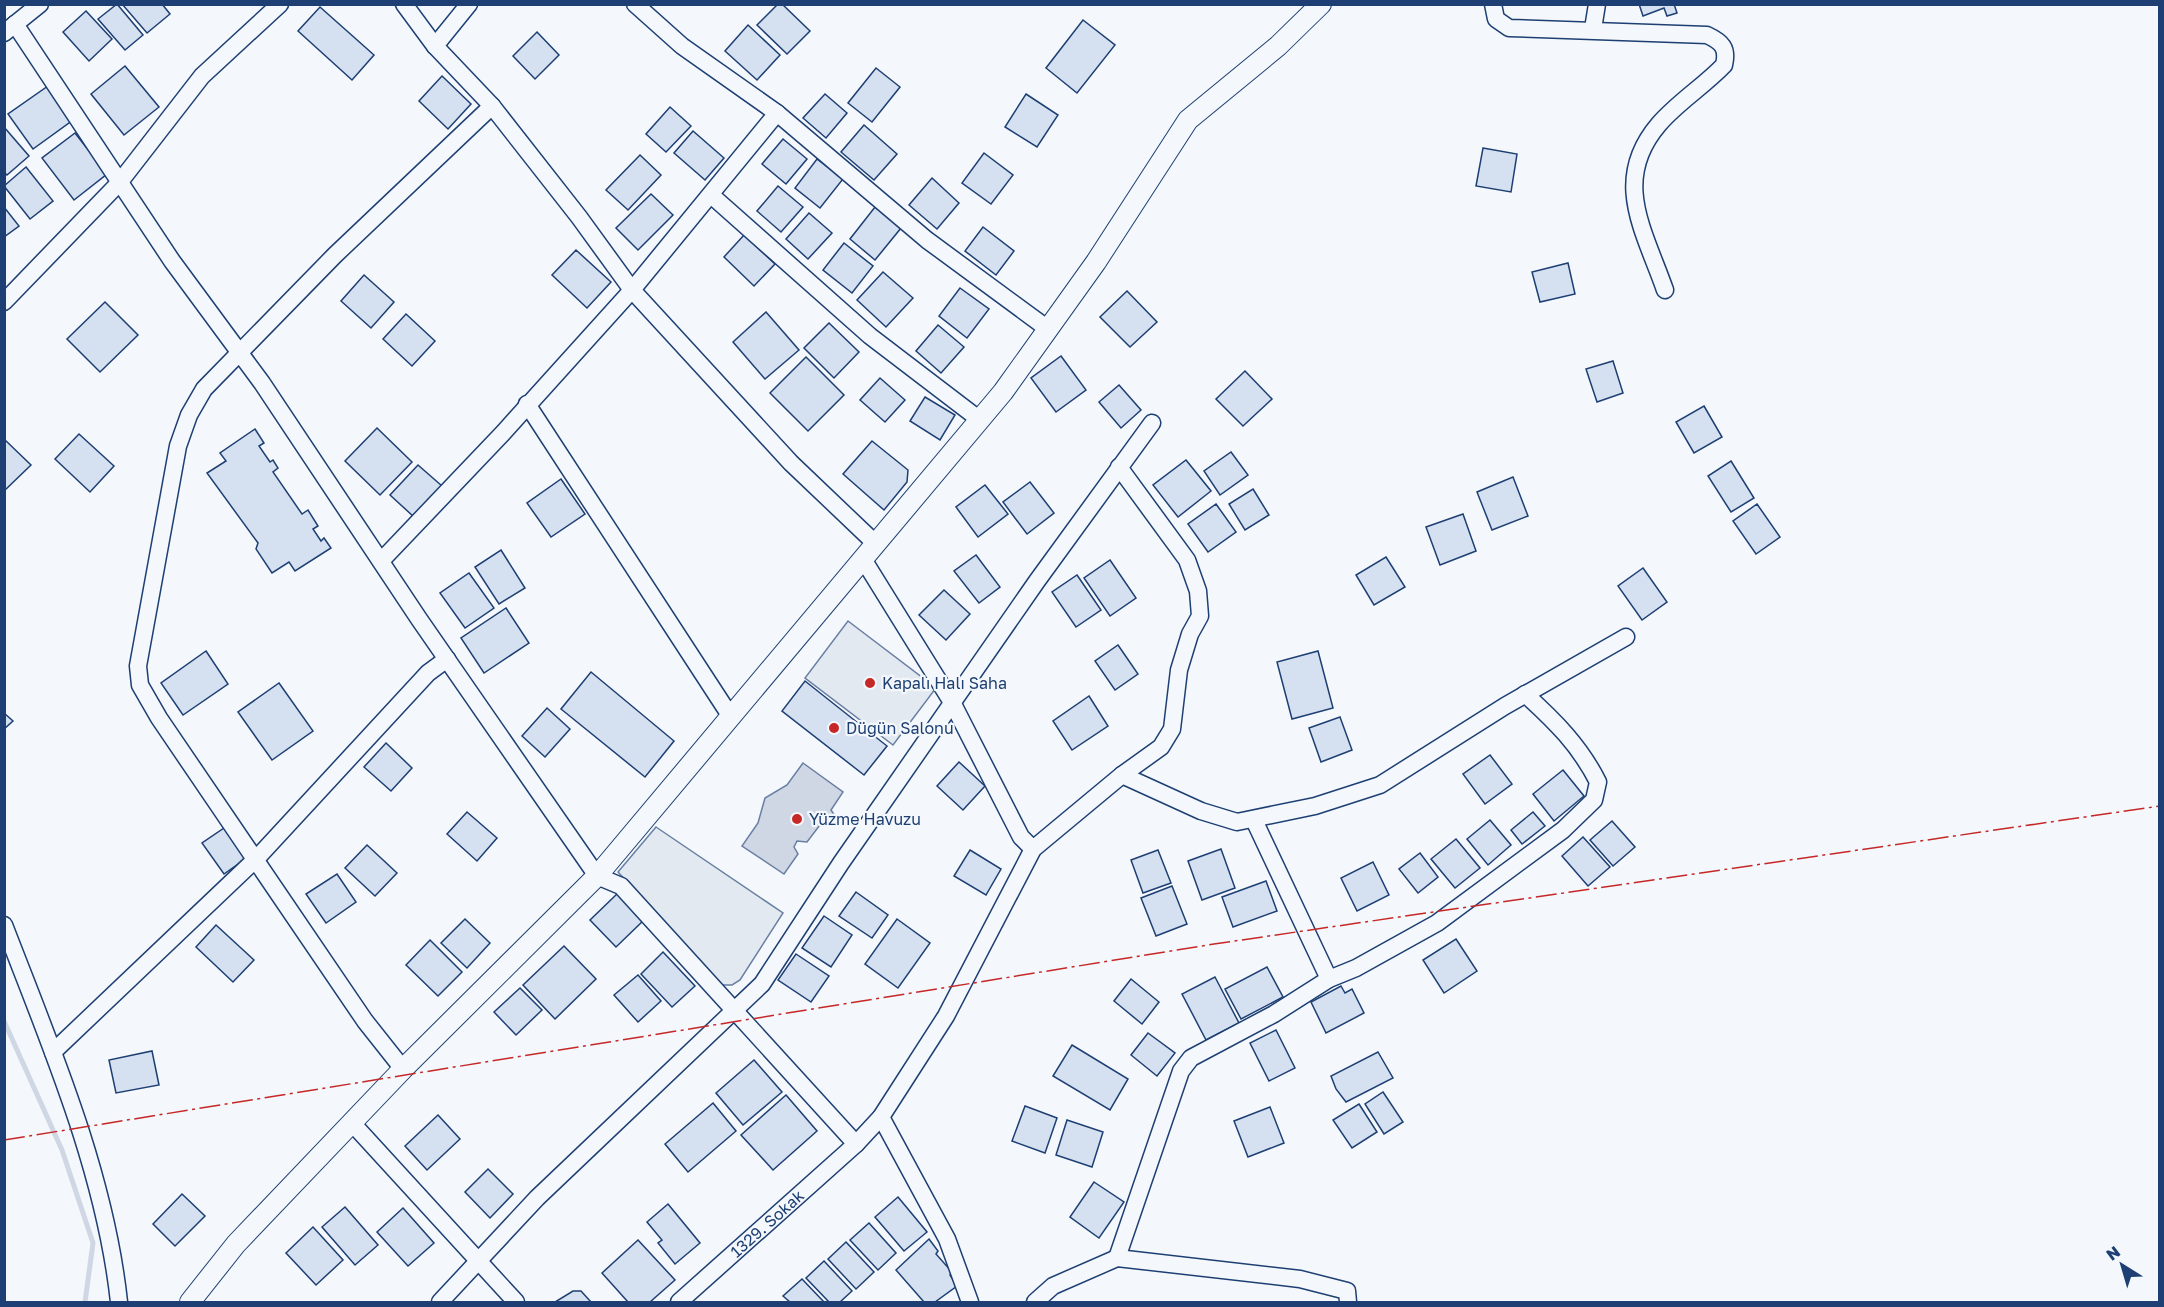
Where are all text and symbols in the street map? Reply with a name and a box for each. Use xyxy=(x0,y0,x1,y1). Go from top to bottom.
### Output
place label: Kapalı Halı Saha xyxy=(882,673,1007,693)
marker: Kapalı Halı Saha xyxy=(863,676,877,690)
place label: Düğün Salonu xyxy=(846,718,954,738)
marker: Düğün Salonu xyxy=(827,721,841,735)
place label: Yüzme Havuzu xyxy=(809,809,921,829)
marker: Yüzme Havuzu xyxy=(790,812,804,826)
street label: 1329. Sokak xyxy=(726,1185,808,1261)
north arrow xyxy=(2092,1235,2152,1295)
text: N xyxy=(2102,1241,2124,1265)

